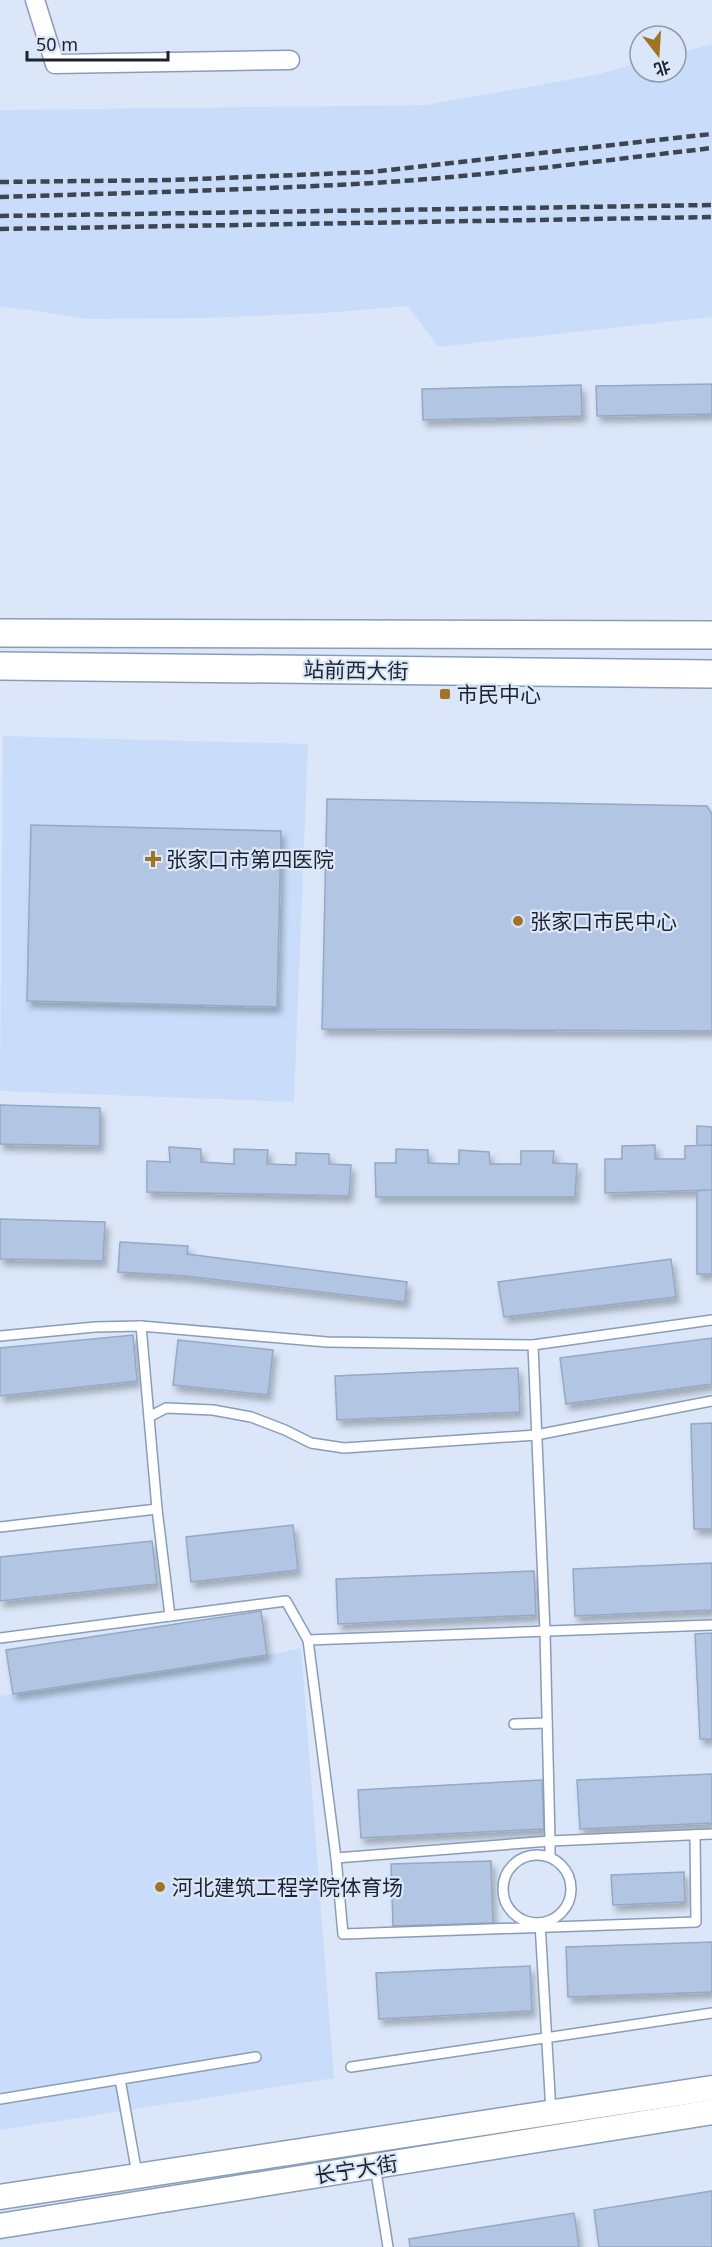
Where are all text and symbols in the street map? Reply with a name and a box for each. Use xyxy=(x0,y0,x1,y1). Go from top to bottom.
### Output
scale bar xyxy=(27,24,168,62)
north arrow xyxy=(628,24,688,84)
text: 50 m xyxy=(36,32,78,56)
text: 北 xyxy=(652,55,673,81)
street label: 站前西大街 xyxy=(303,655,409,685)
place label: 市民中心 xyxy=(457,680,541,708)
marker: 市民中心 xyxy=(438,687,452,701)
place label: 张家口市第四医院 xyxy=(166,845,334,873)
marker: 张家口市第四医院 xyxy=(144,850,162,868)
place label: 张家口市民中心 xyxy=(530,907,677,935)
marker: 张家口市民中心 xyxy=(511,914,525,928)
place label: 河北建筑工程学院体育场 xyxy=(172,1873,403,1901)
marker: 河北建筑工程学院体育场 xyxy=(153,1880,167,1894)
street label: 长宁大街 xyxy=(312,2149,400,2189)

